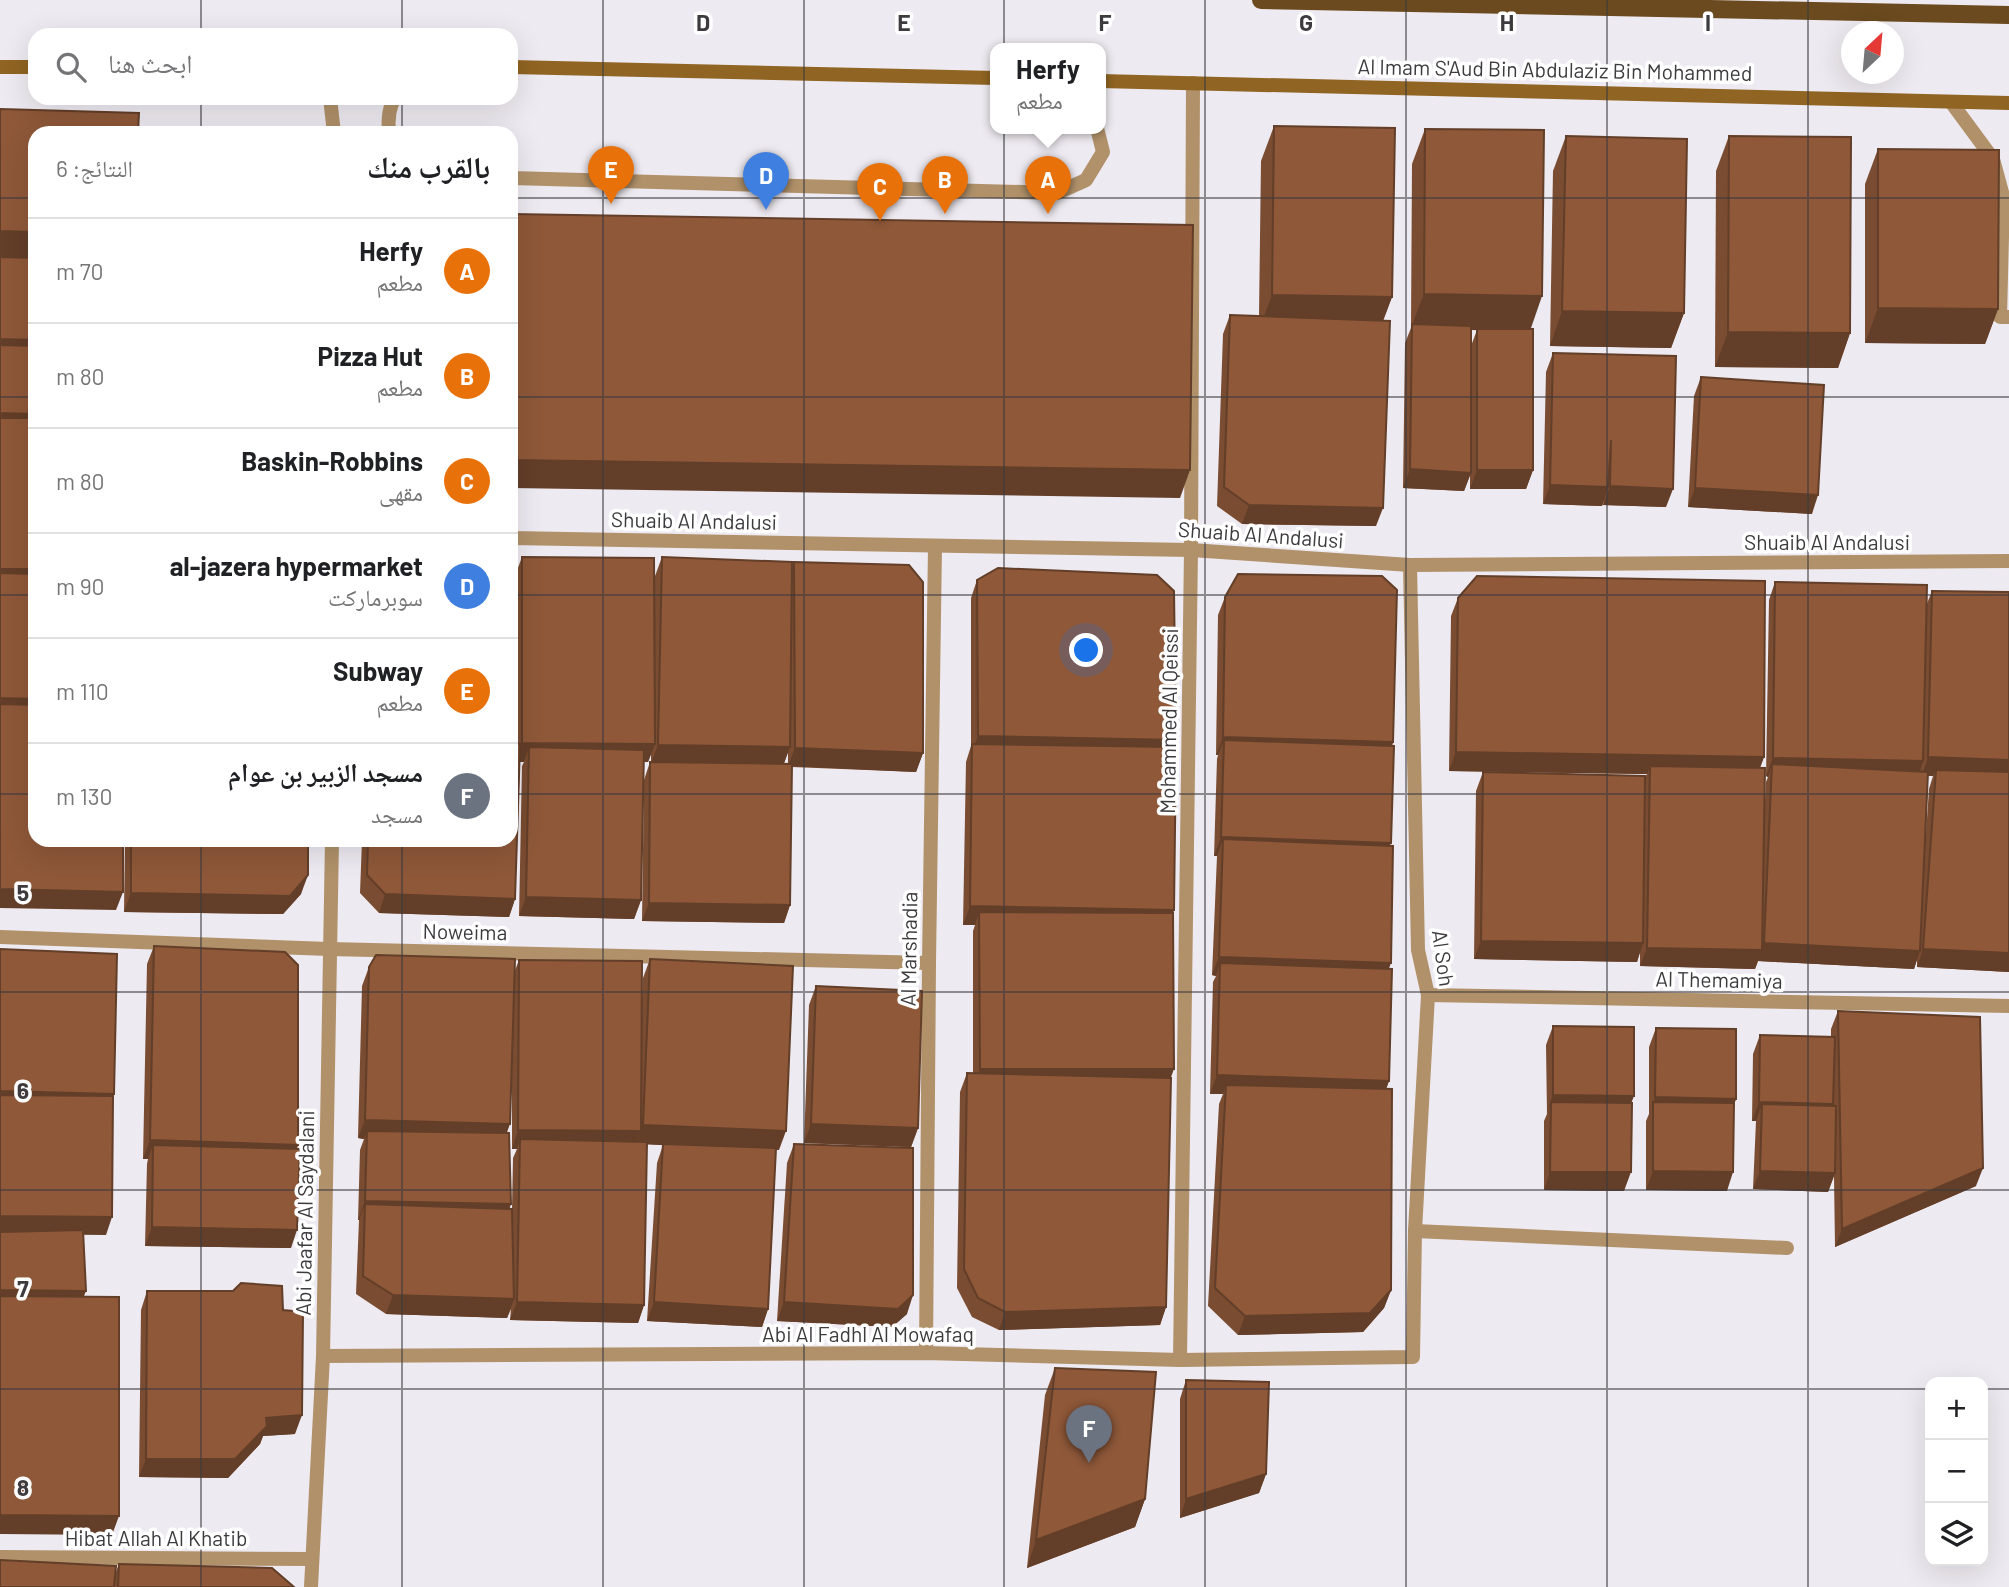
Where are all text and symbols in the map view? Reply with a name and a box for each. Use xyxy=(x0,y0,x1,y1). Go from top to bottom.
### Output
text: D xyxy=(696,8,710,36)
text: E xyxy=(897,8,911,36)
text: F xyxy=(1099,8,1112,36)
text: G xyxy=(1299,8,1313,36)
text: H xyxy=(1500,8,1514,36)
text: I xyxy=(1705,8,1711,36)
north arrow xyxy=(1841,21,1904,84)
search box xyxy=(28,28,518,105)
popup xyxy=(990,43,1106,134)
text: ابحث هنا xyxy=(108,47,192,78)
icon: search xyxy=(52,48,90,86)
text: Herfy xyxy=(1016,53,1080,84)
street label: Al Imam S'Aud Bin Abdulaziz Bin Mohammed xyxy=(1357,53,1753,85)
text: مطعم xyxy=(1016,86,1063,114)
pin: E xyxy=(588,146,634,204)
text: بالقرب منك xyxy=(367,148,490,184)
pin: D xyxy=(743,152,789,210)
text: النتائج: 6 xyxy=(56,154,133,182)
pin: B xyxy=(922,156,968,214)
pin: A xyxy=(1025,156,1071,214)
pin: C xyxy=(857,163,903,221)
text: Herfy xyxy=(359,235,423,266)
text: 70 m xyxy=(56,257,104,285)
text: A xyxy=(459,257,475,285)
text: مطعم xyxy=(376,268,423,296)
text: Pizza Hut xyxy=(318,340,423,371)
text: 80 m xyxy=(56,362,105,390)
text: B xyxy=(460,362,474,390)
text: مطعم xyxy=(376,373,423,401)
text: Baskin-Robbins xyxy=(241,445,423,476)
text: 80 m xyxy=(56,467,105,495)
text: C xyxy=(460,467,474,495)
text: مقهى xyxy=(379,478,423,506)
street label: Shuaib Al Andalusi xyxy=(611,506,777,534)
street label: Shuaib Al Andalusi xyxy=(1177,516,1345,552)
street label: Shuaib Al Andalusi xyxy=(1744,529,1910,554)
text: al-jazera hypermarket xyxy=(170,550,423,581)
text: 90 m xyxy=(56,572,105,600)
text: D xyxy=(460,572,474,600)
text: سوبرماركت xyxy=(328,583,423,611)
street label: Mohammed Al Qeissi xyxy=(1154,628,1182,814)
your location xyxy=(1069,633,1103,667)
text: Subway xyxy=(333,655,423,686)
text: 110 m xyxy=(56,677,109,705)
text: E xyxy=(460,677,474,705)
text: مطعم xyxy=(376,688,423,716)
text: مسجد الزبير بن عوام xyxy=(228,756,423,787)
text: 130 m xyxy=(56,782,113,810)
text: F xyxy=(461,782,473,810)
text: مسجد xyxy=(371,800,423,828)
text: 5 xyxy=(17,878,29,906)
street label: Al Marshadia xyxy=(895,891,921,1007)
street label: Noweima xyxy=(422,918,508,944)
street label: Al Soh xyxy=(1428,928,1460,988)
street label: Al Themamiya xyxy=(1655,965,1783,993)
text: 6 xyxy=(17,1076,29,1104)
street label: Abi Jaafar Al Saydalani xyxy=(290,1110,318,1316)
text: 7 xyxy=(17,1274,29,1302)
street label: Abi Al Fadhl Al Mowafaq xyxy=(762,1321,974,1346)
map controls xyxy=(1925,1377,1988,1566)
button: + xyxy=(1925,1377,1988,1440)
pin: F xyxy=(1066,1405,1112,1463)
button: − xyxy=(1925,1440,1988,1503)
text: 8 xyxy=(17,1473,29,1501)
button: layers xyxy=(1925,1503,1988,1566)
street label: Hibat Allah Al Khatib xyxy=(65,1525,247,1550)

